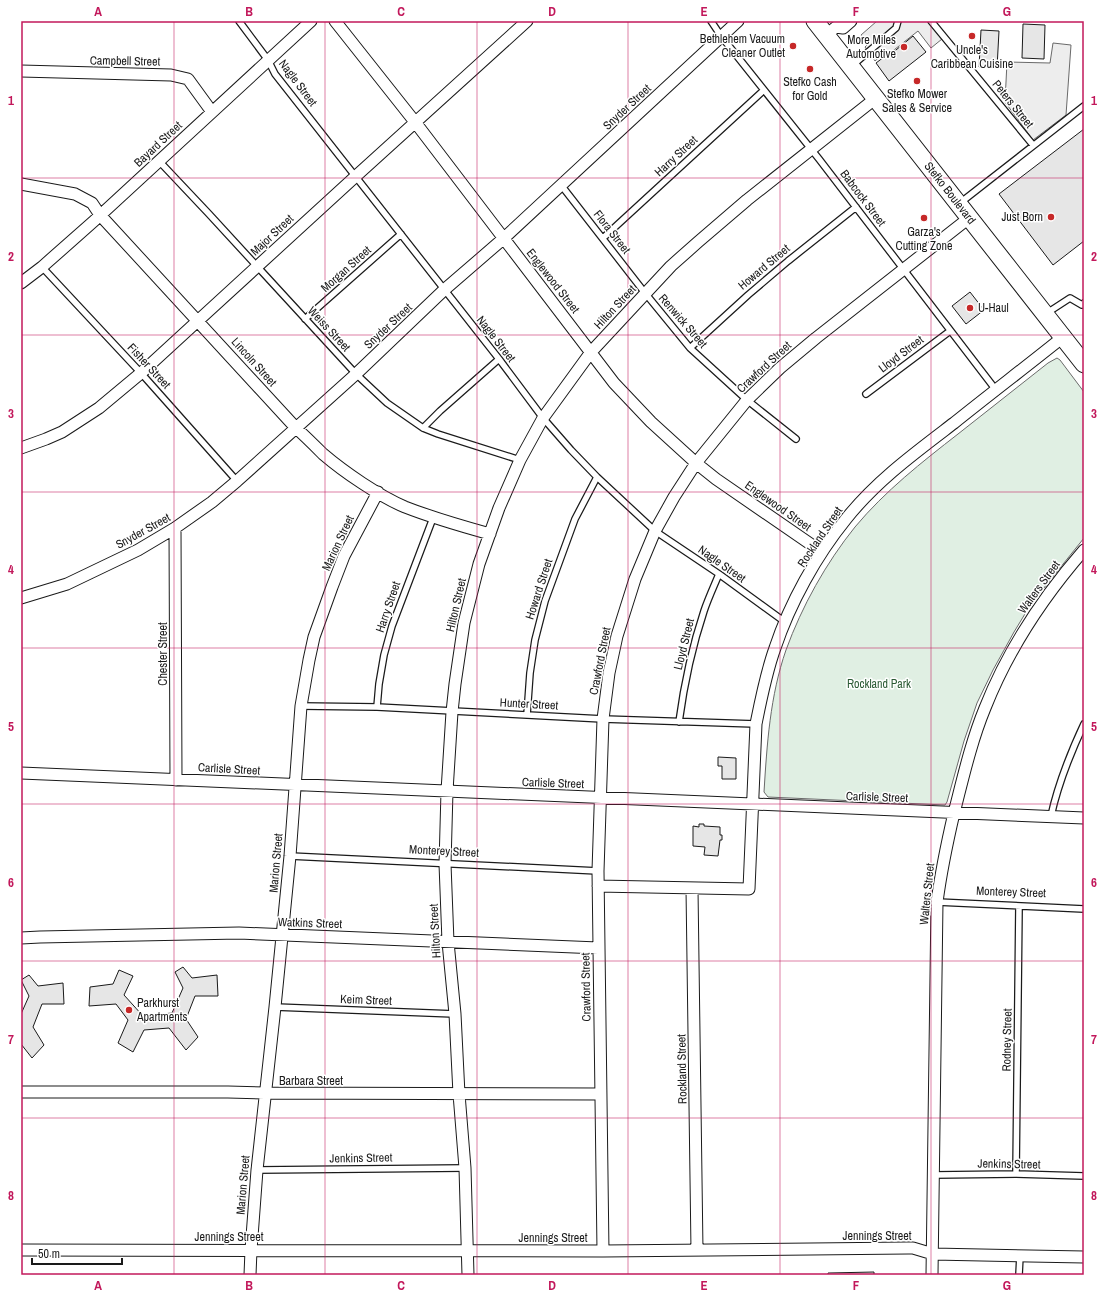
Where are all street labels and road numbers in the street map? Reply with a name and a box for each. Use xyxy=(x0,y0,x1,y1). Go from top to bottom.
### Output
street label: Campbell Street xyxy=(90,52,161,70)
street label: Nagle Street xyxy=(275,56,321,110)
street label: Peters Street xyxy=(989,77,1037,132)
street label: Snyder Street xyxy=(600,80,655,133)
street label: Bayard Street xyxy=(131,117,186,170)
street label: Harry Street xyxy=(651,132,701,180)
street label: Stefko Boulevard xyxy=(921,159,979,227)
street label: Babcock Street xyxy=(837,167,890,230)
street label: Flora Street xyxy=(590,207,634,257)
street label: Major Street xyxy=(247,211,297,259)
street label: Howard Street xyxy=(735,240,793,293)
street label: Morgan Street xyxy=(317,242,375,296)
street label: Englewood Street xyxy=(523,245,583,317)
street label: Hilton Street xyxy=(590,281,640,332)
street label: Renwick Street xyxy=(655,291,711,352)
street label: Snyder Street xyxy=(361,299,416,352)
street label: Weiss Street xyxy=(304,303,354,355)
street label: Nagle Street xyxy=(473,313,519,366)
street label: Lloyd Street xyxy=(875,332,927,376)
street label: Lincoln Street xyxy=(228,334,280,390)
street label: Crawford Street xyxy=(733,337,795,396)
street label: Fisher Street xyxy=(124,340,174,392)
street label: Englewood Street xyxy=(742,477,815,535)
street label: Rockland Street xyxy=(794,503,846,570)
street label: Snyder Street xyxy=(113,509,173,553)
street label: Marion Street xyxy=(318,512,358,573)
street label: Nagle Street xyxy=(695,542,749,586)
street label: Howard Street xyxy=(522,556,556,621)
street label: Walters Street xyxy=(1014,557,1064,617)
street label: Hilton Street xyxy=(442,576,470,633)
street label: Harry Street xyxy=(372,579,404,635)
street label: Lloyd Street xyxy=(670,616,698,671)
street label: Chester Street xyxy=(155,622,171,686)
street label: Crawford Street xyxy=(586,625,614,696)
street label: Hunter Street xyxy=(499,694,559,714)
street label: Carlisle Street xyxy=(197,759,261,779)
street label: Carlisle Street xyxy=(522,774,585,792)
street label: Carlisle Street xyxy=(846,788,909,806)
street label: Marion Street xyxy=(265,832,287,893)
street label: Monterey Street xyxy=(409,841,480,861)
street label: Walters Street xyxy=(916,862,938,926)
street label: Monterey Street xyxy=(976,883,1047,901)
street label: Hilton Street xyxy=(426,903,444,959)
street label: Watkins Street xyxy=(278,914,343,932)
street label: Crawford Street xyxy=(577,952,595,1022)
street label: Keim Street xyxy=(340,991,393,1009)
street label: Rodney Street xyxy=(998,1008,1016,1072)
street label: Rockland Street xyxy=(673,1034,691,1104)
street label: Barbara Street xyxy=(279,1073,343,1089)
street label: Jenkins Street xyxy=(329,1149,393,1167)
street label: Marion Street xyxy=(232,1154,254,1215)
street label: Jenkins Street xyxy=(977,1155,1041,1173)
street label: Jennings Street xyxy=(843,1228,912,1244)
street label: Jennings Street xyxy=(195,1229,264,1245)
street label: Jennings Street xyxy=(519,1230,588,1246)

